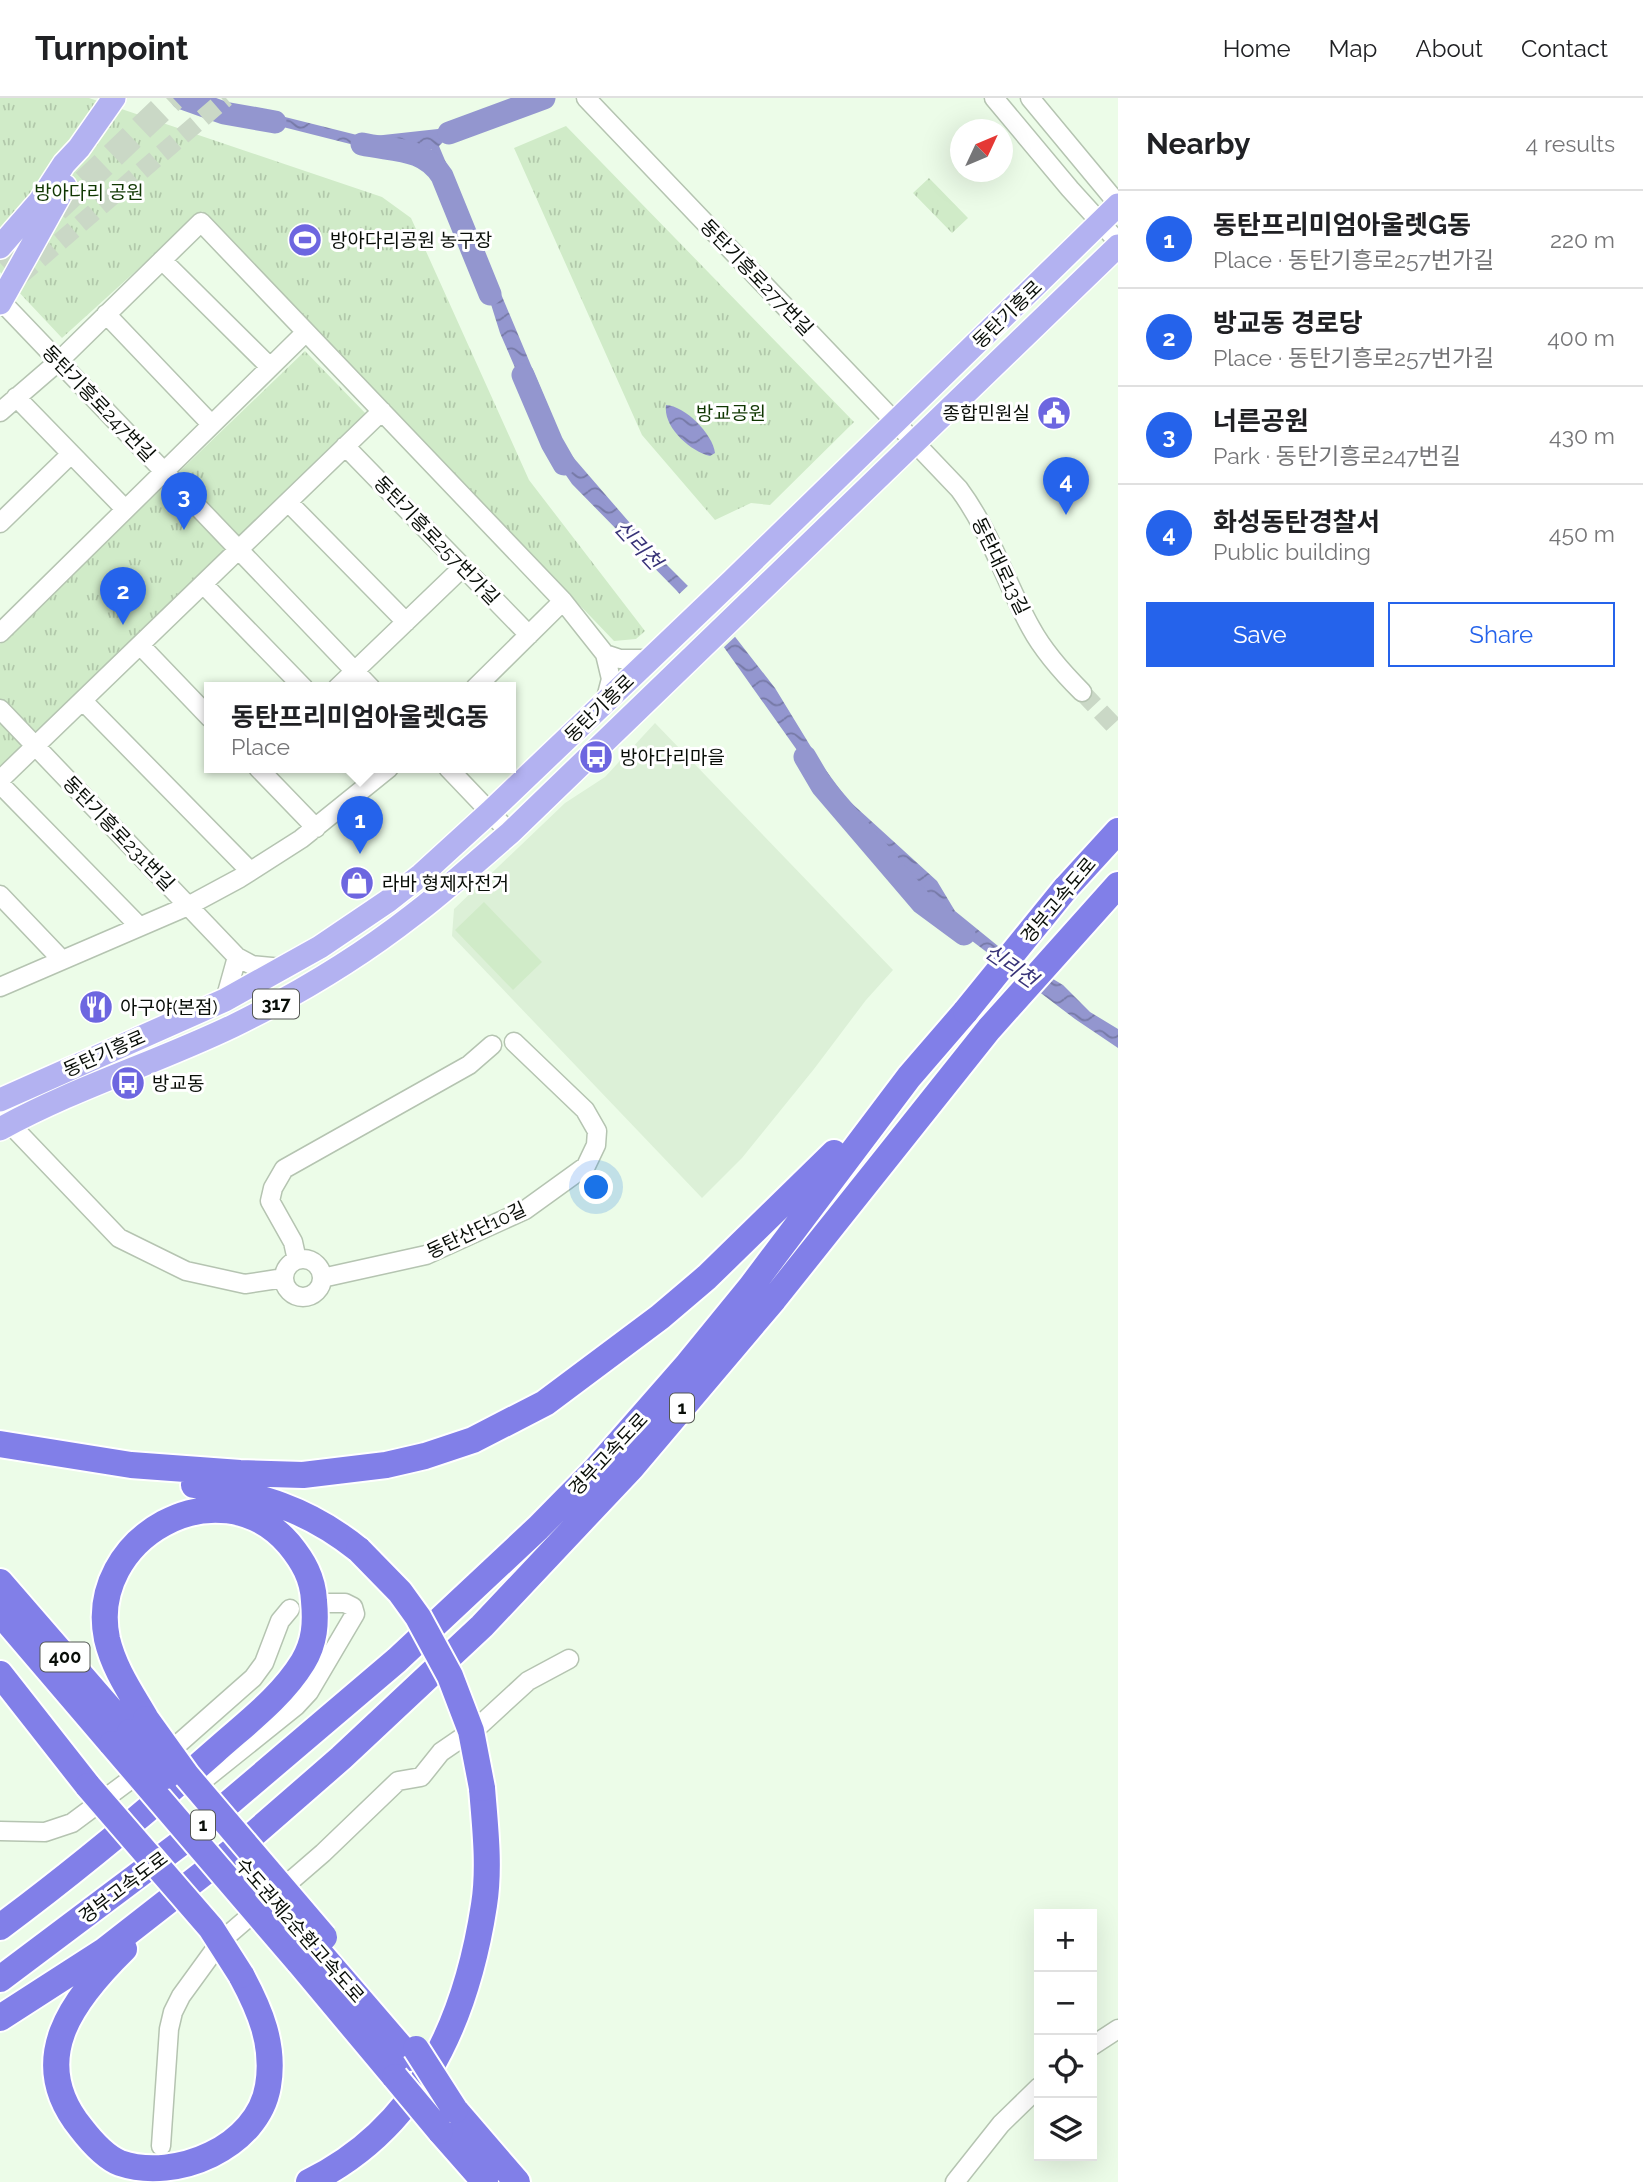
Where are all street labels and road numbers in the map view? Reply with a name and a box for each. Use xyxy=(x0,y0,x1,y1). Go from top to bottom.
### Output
street label: 동탄기흥로277번길 xyxy=(696,214,818,340)
street label: 동탄기흥로 xyxy=(968,276,1046,352)
street label: 동탄기흥로247번길 xyxy=(38,340,160,466)
street label: 동탄기흥로257번가길 xyxy=(370,471,504,609)
street label: 동탄대로13길 xyxy=(968,514,1034,618)
street label: 동탄기흥로 xyxy=(560,670,638,746)
street label: 동탄기흥로231번길 xyxy=(59,771,179,895)
street label: 경부고속도로 xyxy=(1016,853,1100,947)
road number: 317 xyxy=(253,989,299,1018)
street label: 동탄기흥로 xyxy=(60,1025,148,1081)
street label: 동탄산단10길 xyxy=(423,1197,529,1263)
road number: 1 xyxy=(670,1394,694,1422)
street label: 경부고속도로 xyxy=(564,1408,652,1500)
road number: 400 xyxy=(41,1642,90,1672)
road number: 1 xyxy=(191,1810,215,1840)
street label: 경부고속도로 xyxy=(74,1847,172,1927)
street label: 수도권제2순환고속도로 xyxy=(231,1853,369,2007)

